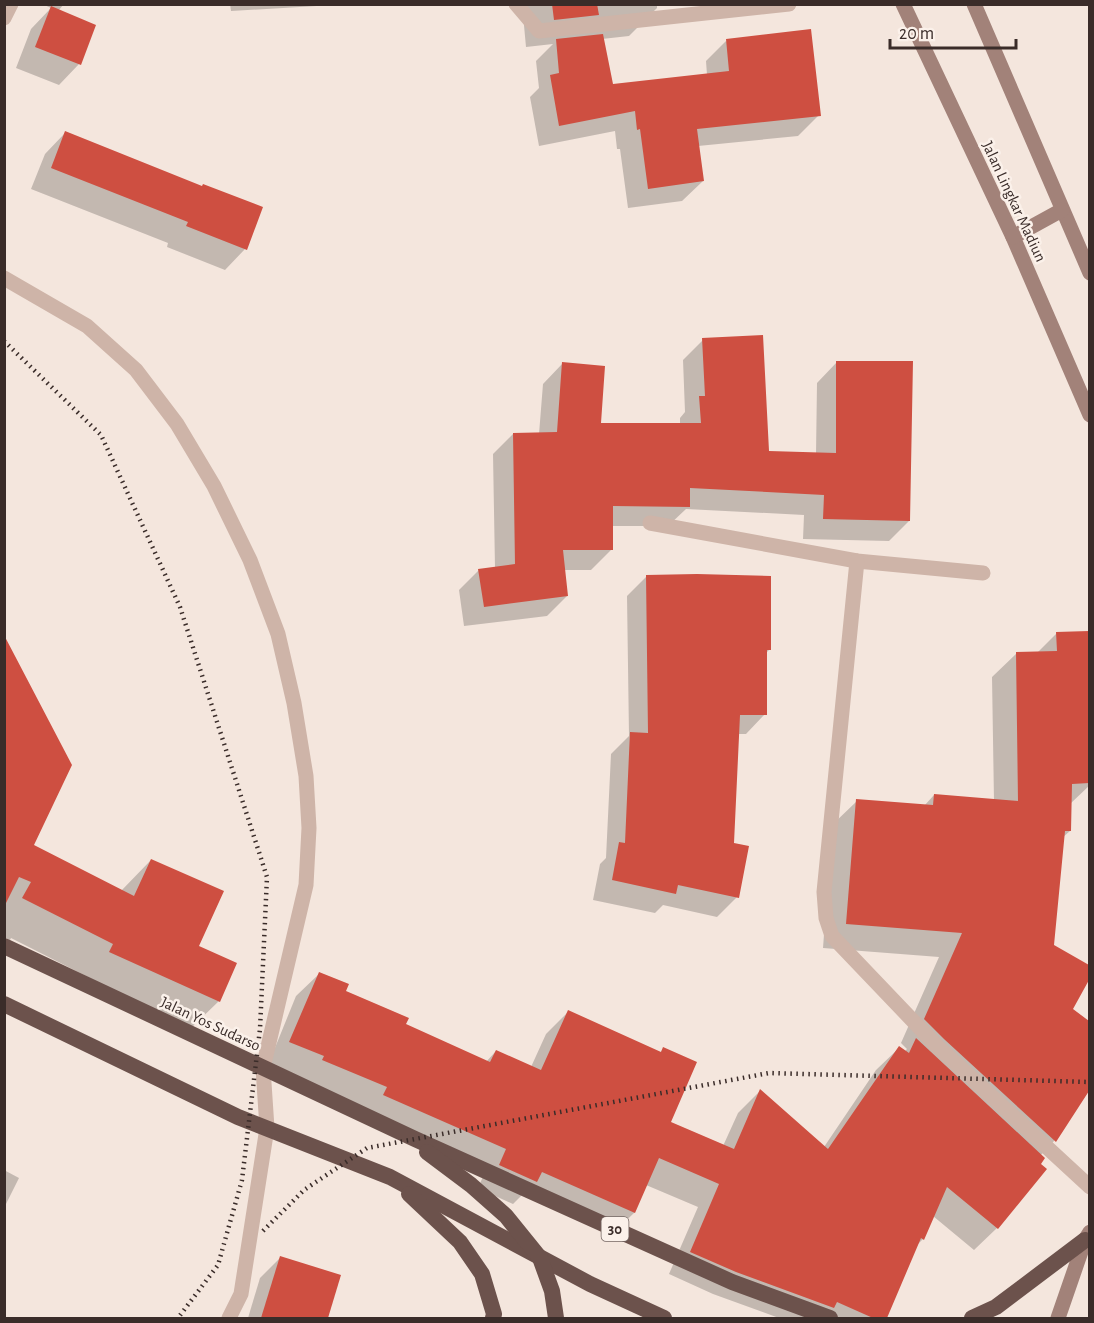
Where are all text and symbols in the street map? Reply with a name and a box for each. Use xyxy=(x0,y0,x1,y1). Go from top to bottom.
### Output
scale bar xyxy=(890,12,1016,50)
text: 20 m xyxy=(899,25,934,43)
street label: Jalan Lingkar Madiun xyxy=(979,139,1049,264)
street label: Jalan Yos Sudarso xyxy=(158,994,263,1054)
road number: 30 xyxy=(602,1217,628,1241)

